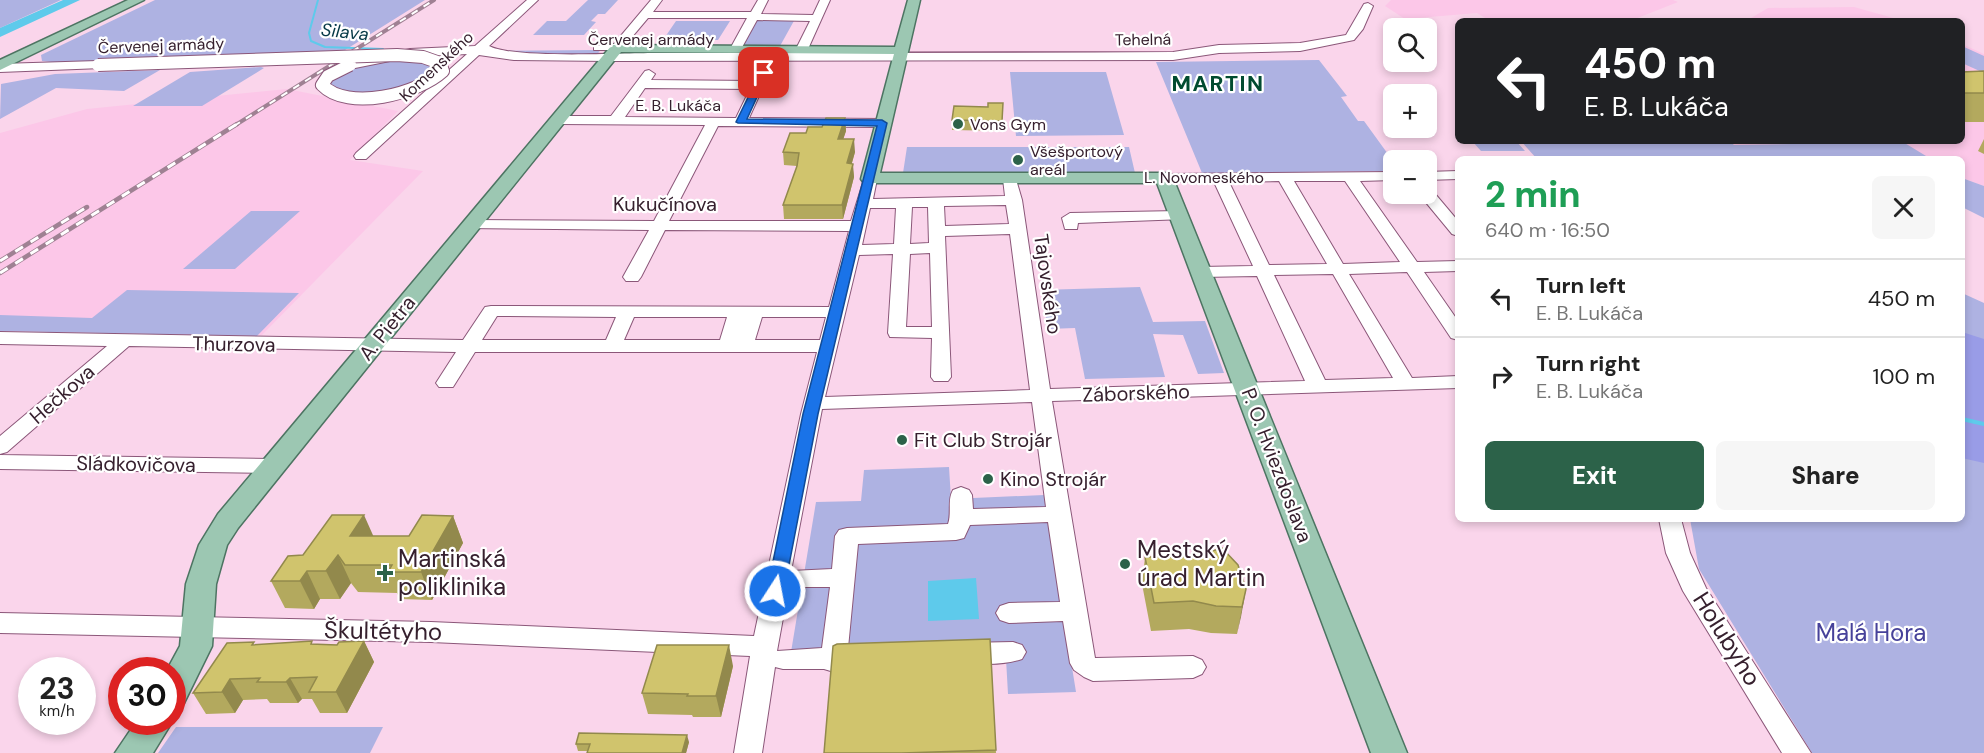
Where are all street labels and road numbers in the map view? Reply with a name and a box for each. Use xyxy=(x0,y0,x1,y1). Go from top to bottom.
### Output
street label: Komenského xyxy=(395,27,478,106)
street label: Červenej armády xyxy=(588,29,714,50)
street label: Tehelná xyxy=(1115,29,1171,50)
street label: Červenej armády xyxy=(97,33,225,58)
street label: E. B. Lukáča xyxy=(635,95,721,116)
street label: L. Novomeského xyxy=(1144,167,1264,188)
street label: Kukučínova xyxy=(613,191,717,217)
street label: Tajovského xyxy=(1028,232,1068,336)
street label: A. Pietra xyxy=(353,290,421,366)
street label: Thurzova xyxy=(192,330,276,358)
street label: Hečkova xyxy=(24,359,100,429)
street label: Záborského xyxy=(1082,378,1190,408)
street label: P. O. Hviezdoslava xyxy=(1236,384,1318,546)
street label: Sládkovičova xyxy=(76,450,196,478)
street label: Holubyho xyxy=(1686,586,1768,692)
street label: Škultétyho xyxy=(324,614,442,647)

